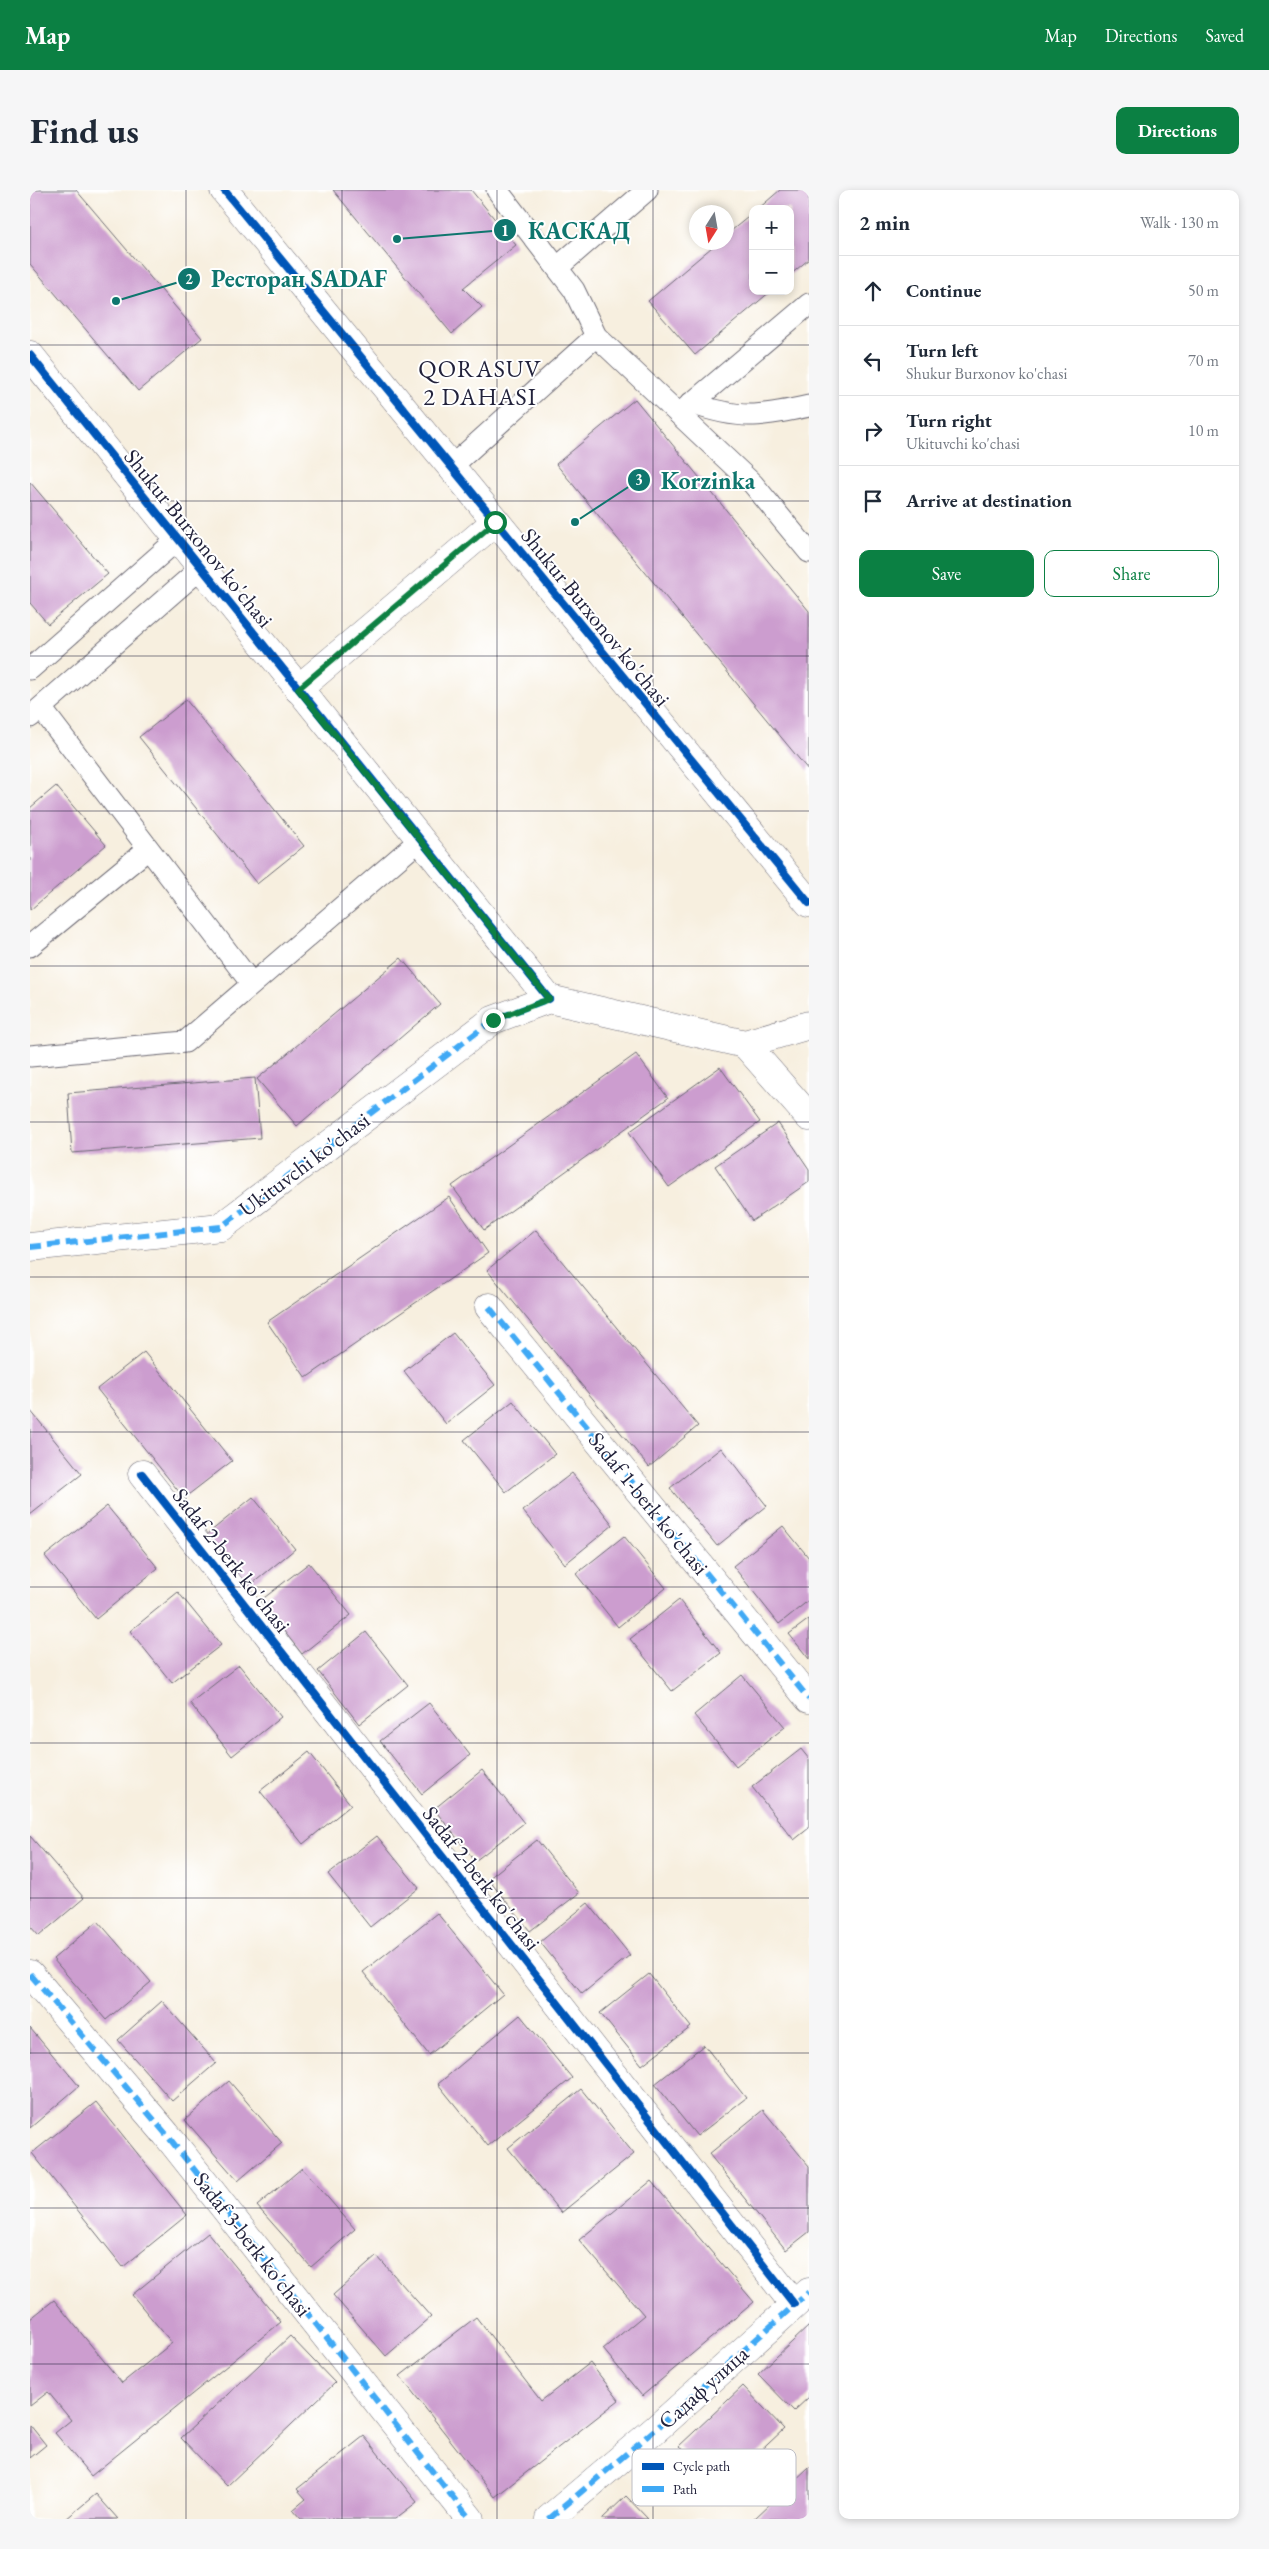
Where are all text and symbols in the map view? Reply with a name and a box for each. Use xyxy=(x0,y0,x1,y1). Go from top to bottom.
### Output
text: Map xyxy=(25,20,70,51)
text: Map xyxy=(1045,24,1077,47)
text: Directions xyxy=(1105,24,1177,47)
text: Saved xyxy=(1205,24,1244,47)
button: Directions xyxy=(1116,107,1239,154)
text: Find us xyxy=(30,108,139,153)
north arrow xyxy=(689,205,734,250)
map controls xyxy=(749,205,794,295)
button: + xyxy=(749,205,794,250)
text: 2 min xyxy=(859,209,910,236)
callout: КАСКАД xyxy=(493,211,640,250)
text: Walk · 130 m xyxy=(1140,212,1219,233)
text: КАСКАД xyxy=(528,215,630,246)
text: 1 xyxy=(501,221,509,240)
button: − xyxy=(749,250,794,295)
callout: Ресторан SADAF xyxy=(176,260,397,299)
text: Ресторан SADAF xyxy=(211,263,387,294)
text: 2 xyxy=(185,269,193,288)
icon: ahead xyxy=(859,277,887,305)
text: Continue xyxy=(906,278,981,303)
text: 50 m xyxy=(1188,280,1219,301)
text: Turn left xyxy=(906,338,978,363)
icon: left xyxy=(859,347,887,375)
text: 70 m xyxy=(1188,350,1219,371)
district label: QORASUV 2 DAHASI xyxy=(418,353,542,412)
text: Shukur Burxonov ko'chasi xyxy=(906,363,1067,384)
text: Turn right xyxy=(906,408,992,433)
icon: right xyxy=(859,417,887,445)
text: 10 m xyxy=(1188,420,1219,441)
text: Ukituvchi ko'chasi xyxy=(906,433,1020,454)
street label: Shukur Burxonov ko'chasi xyxy=(118,443,280,634)
callout: Korzinka xyxy=(626,461,766,500)
text: Korzinka xyxy=(661,465,756,496)
text: 3 xyxy=(635,470,643,489)
icon: arrive xyxy=(859,487,887,515)
text: Arrive at destination xyxy=(906,488,1072,513)
route start xyxy=(484,511,507,534)
street label: Shukur Burxonov ko'chasi xyxy=(515,522,677,713)
button: Save xyxy=(859,550,1034,597)
button: Share xyxy=(1044,550,1219,597)
route end xyxy=(482,1009,505,1032)
street label: Ukituvchi ko'chasi xyxy=(233,1106,376,1223)
street label: Sadaf 1-berk ko'chasi xyxy=(582,1426,715,1581)
street label: Sadaf 2-berk ko'chasi xyxy=(166,1482,297,1639)
street label: Sadaf 2-berk ko'chasi xyxy=(416,1800,547,1957)
street label: Sadaf 3-berk ko'chasi xyxy=(187,2166,318,2323)
street label: Садаф улица xyxy=(652,2339,755,2436)
legend xyxy=(632,2449,796,2506)
text: Cycle path xyxy=(673,2457,730,2475)
text: Path xyxy=(673,2480,697,2498)

